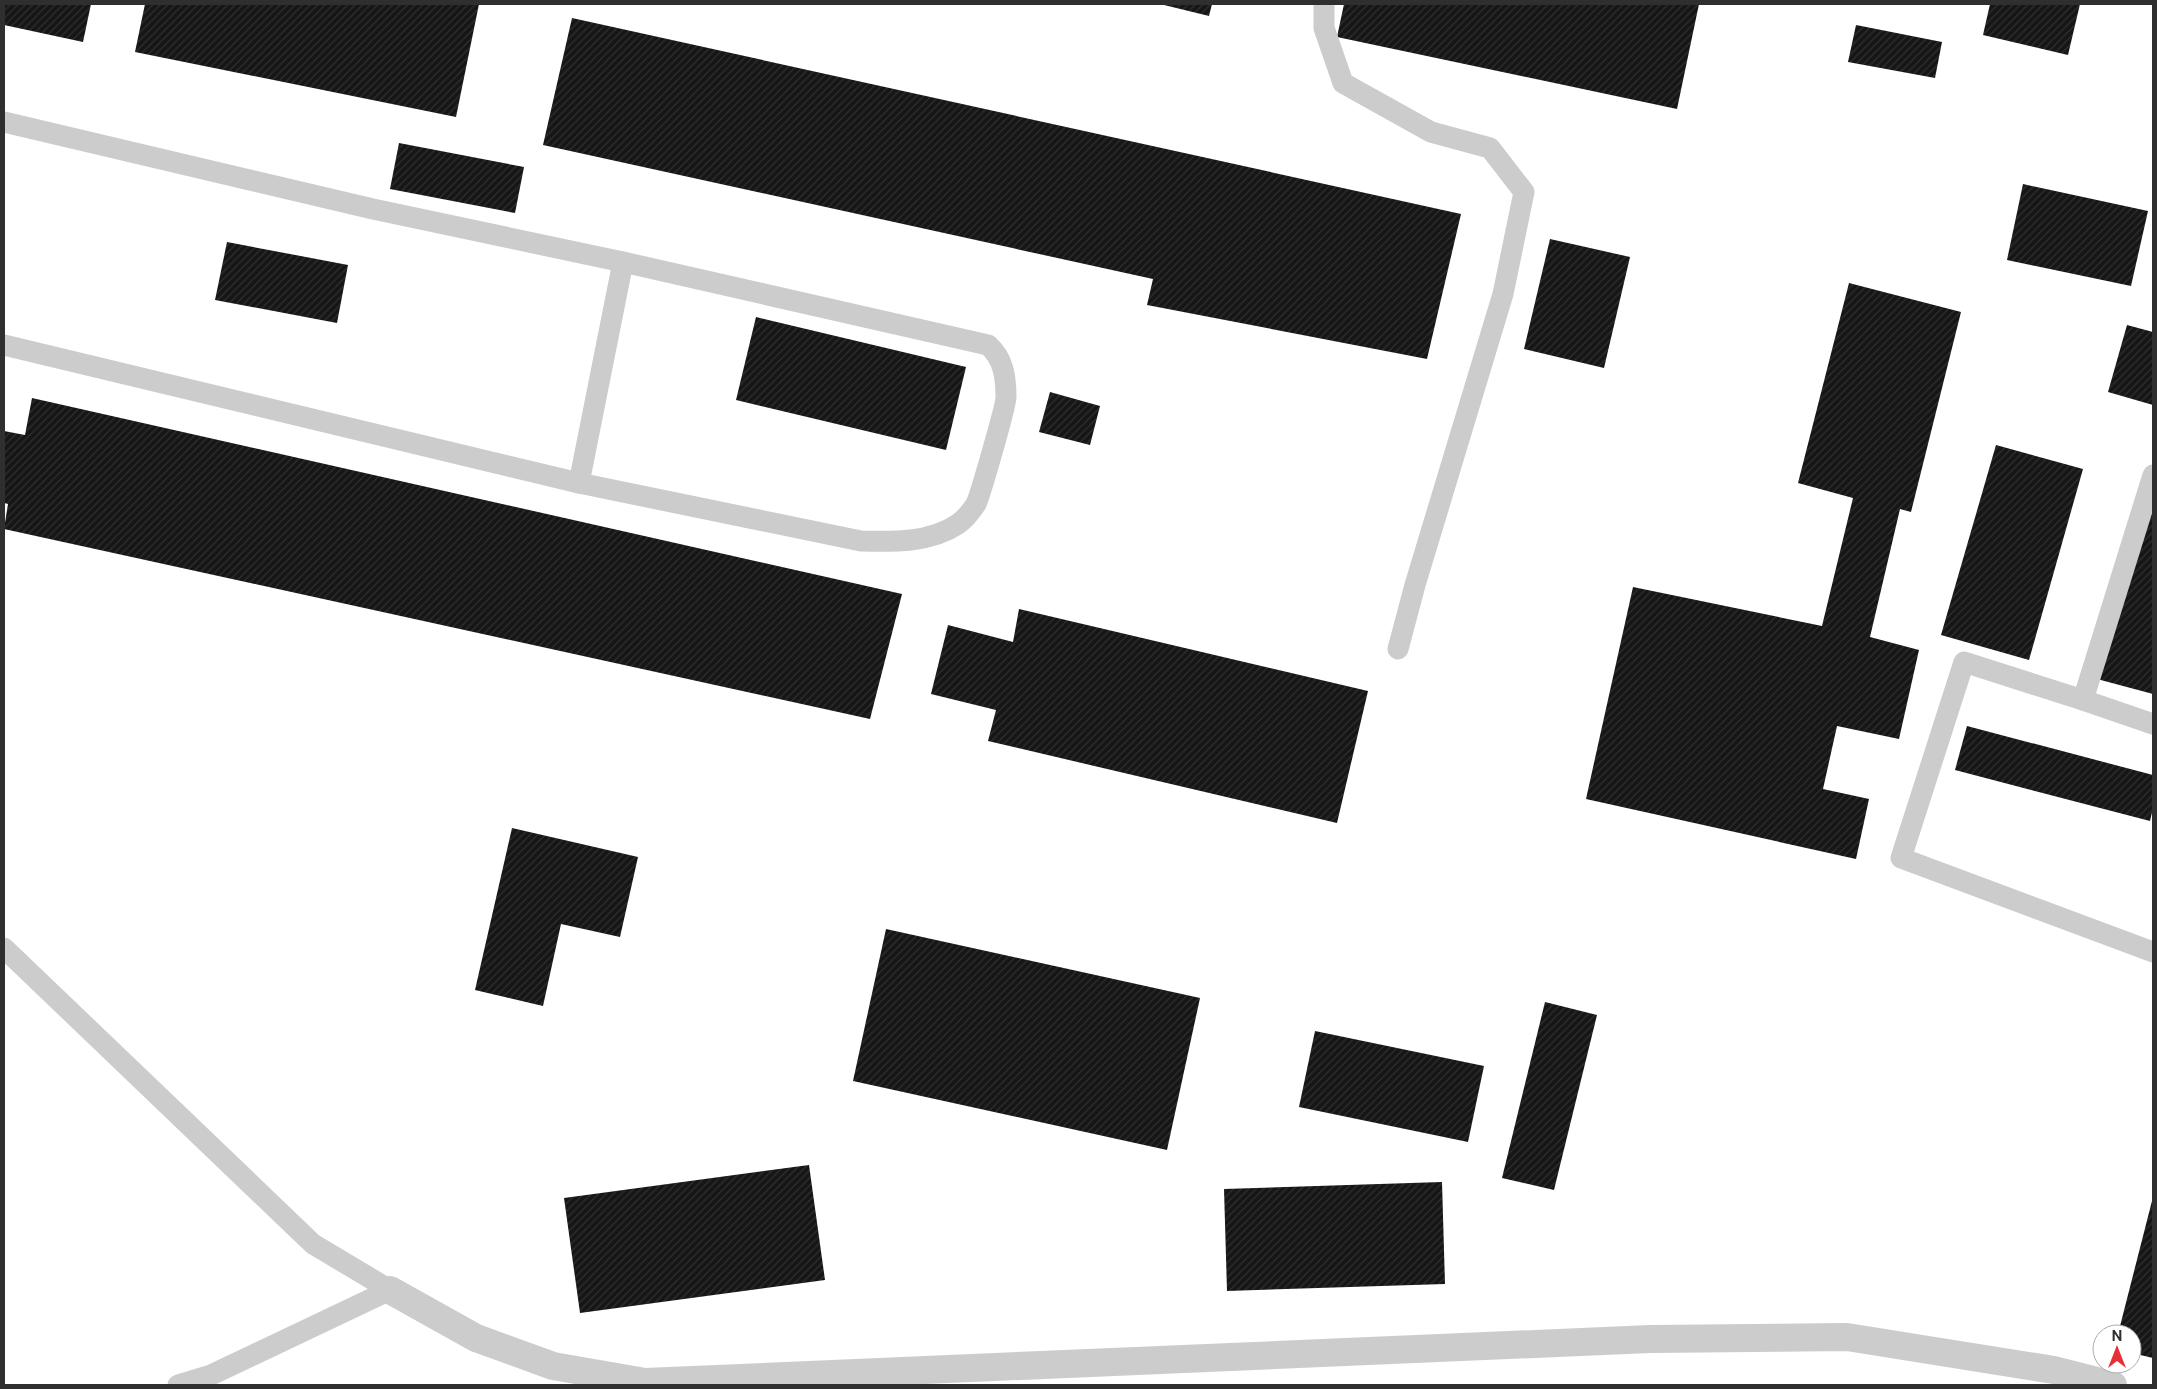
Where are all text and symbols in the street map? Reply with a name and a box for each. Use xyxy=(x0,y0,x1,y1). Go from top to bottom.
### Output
north arrow xyxy=(2092,1324,2142,1374)
text: N xyxy=(2112,1328,2122,1344)

